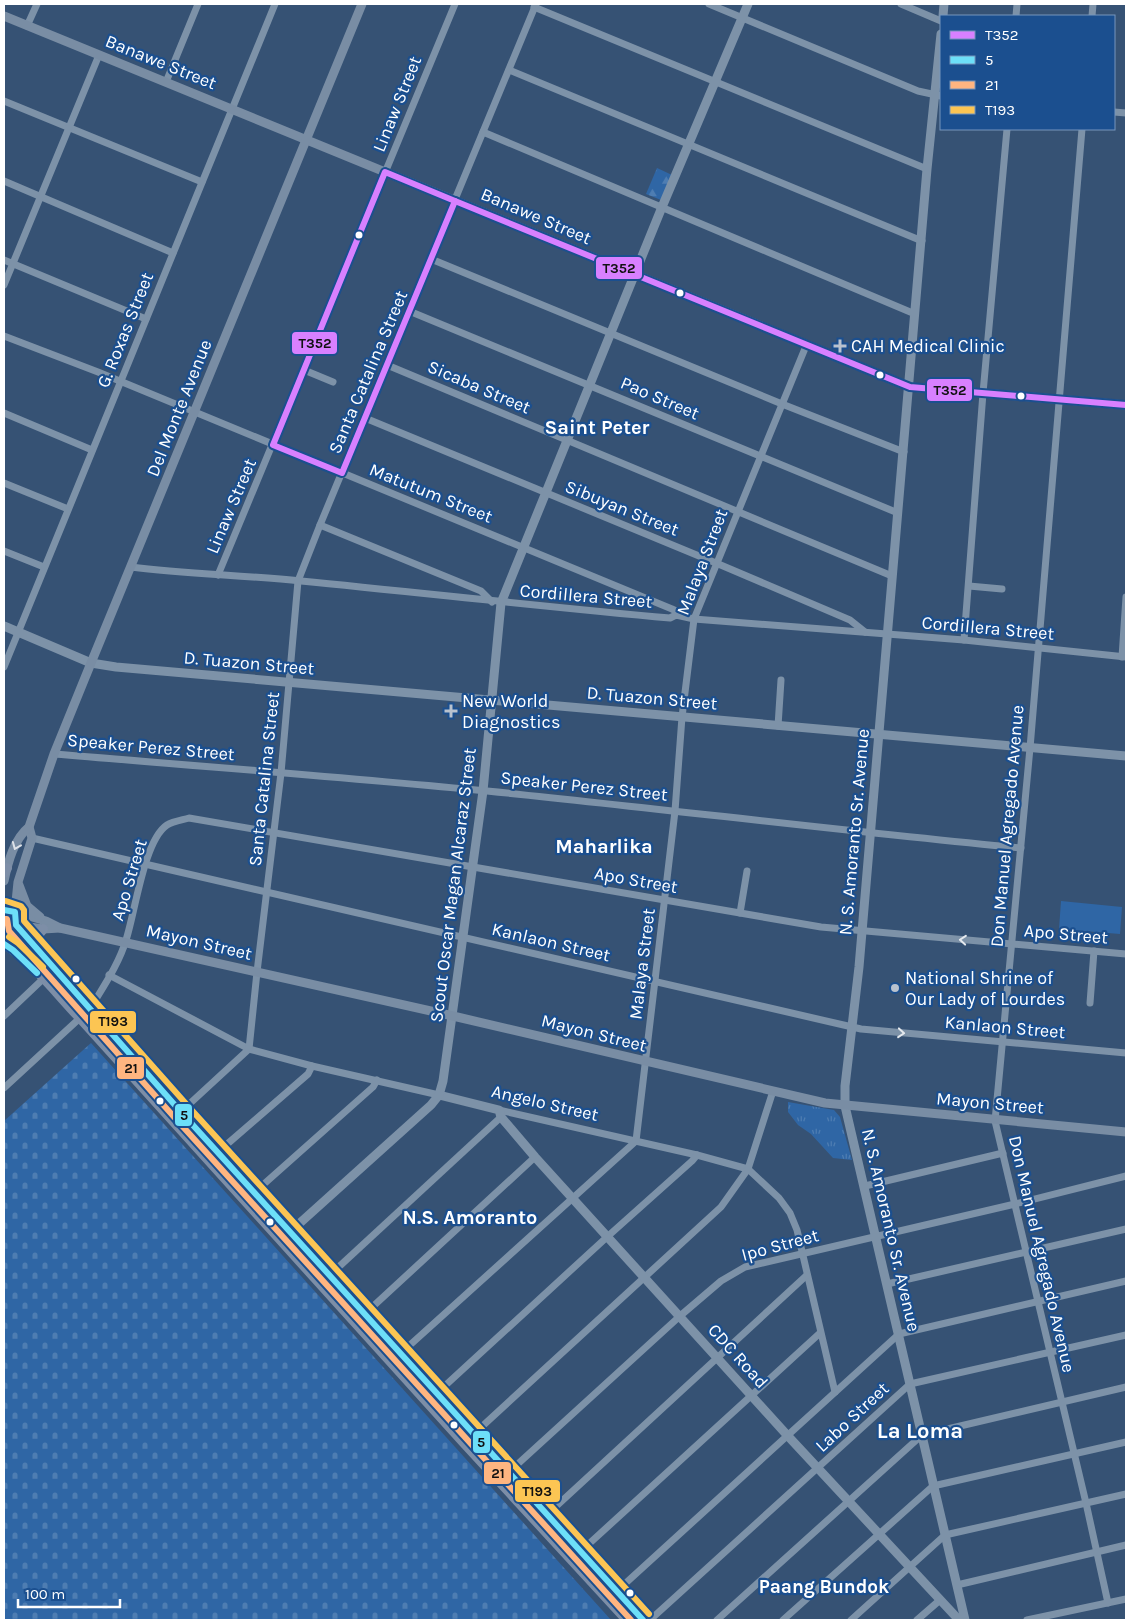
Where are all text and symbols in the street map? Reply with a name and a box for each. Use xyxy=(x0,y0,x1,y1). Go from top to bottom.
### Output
legend xyxy=(940,15,1115,130)
text: T352 xyxy=(985,26,1019,44)
street label: Banawe Street xyxy=(102,30,220,94)
text: 5 xyxy=(985,51,993,69)
street label: Linaw Street xyxy=(368,53,426,155)
text: 21 xyxy=(985,76,999,94)
text: T193 xyxy=(985,101,1015,119)
street label: Banawe Street xyxy=(477,183,595,249)
unlabelled marker xyxy=(354,230,364,240)
line badge: T352 xyxy=(595,256,643,280)
text: T352 xyxy=(603,260,635,277)
street label: G. Roxas Street xyxy=(92,269,158,391)
street label: Santa Catalina Street xyxy=(324,287,412,457)
unlabelled marker xyxy=(675,288,685,298)
line badge: T352 xyxy=(291,331,338,355)
text: T352 xyxy=(299,335,331,352)
place label: CAH Medical Clinic xyxy=(851,335,1005,357)
street label: Del Monte Avenue xyxy=(141,336,217,480)
marker: CAH Medical Clinic xyxy=(833,339,847,353)
street label: Sicaba Street xyxy=(424,355,534,419)
unlabelled marker xyxy=(875,370,885,380)
street label: Pao Street xyxy=(617,372,703,425)
line badge: T352 xyxy=(926,378,973,402)
text: T352 xyxy=(934,382,966,399)
unlabelled marker xyxy=(1016,391,1026,401)
district label: Saint Peter xyxy=(545,416,650,439)
street label: Linaw Street xyxy=(201,455,261,557)
street label: Matutum Street xyxy=(366,458,496,528)
street label: Sibuyan Street xyxy=(562,475,682,541)
street label: Malaya Street xyxy=(672,506,732,618)
street label: Cordillera Street xyxy=(519,579,653,613)
street label: Cordillera Street xyxy=(921,611,1055,645)
street label: D. Tuazon Street xyxy=(183,646,315,680)
street label: D. Tuazon Street xyxy=(586,681,718,715)
place label: New World Diagnostics xyxy=(462,690,560,733)
street label: Santa Catalina Street xyxy=(244,691,284,867)
marker: New World Diagnostics xyxy=(444,704,458,718)
street label: Don Manuel Agregado Avenue xyxy=(985,704,1029,948)
street label: N. S. Amoranto Sr. Avenue xyxy=(834,728,874,936)
street label: Speaker Perez Street xyxy=(66,729,236,765)
street label: Scout Oscar Magan Alcaraz Street xyxy=(425,746,481,1024)
street label: Speaker Perez Street xyxy=(499,766,669,806)
district label: Maharlika xyxy=(555,835,653,858)
street label: Apo Street xyxy=(106,836,152,924)
one-way arrow xyxy=(11,841,22,850)
street label: Apo Street xyxy=(593,862,680,898)
street label: Malaya Street xyxy=(624,907,660,1021)
street label: Kanlaon Street xyxy=(490,918,613,966)
street label: Mayon Street xyxy=(144,919,254,965)
street label: Apo Street xyxy=(1023,919,1109,949)
one-way arrow xyxy=(958,935,966,946)
place label: National Shrine of Our Lady of Lourdes xyxy=(905,967,1065,1010)
unlabelled marker xyxy=(71,974,81,984)
marker: National Shrine of Our Lady of Lourdes xyxy=(889,982,901,994)
street label: Mayon Street xyxy=(539,1009,649,1057)
line badge: T193 xyxy=(89,1010,137,1034)
street label: Kanlaon Street xyxy=(944,1011,1066,1043)
text: T193 xyxy=(98,1013,128,1030)
one-way arrow xyxy=(897,1027,905,1038)
line badge: 21 xyxy=(116,1056,145,1080)
text: 21 xyxy=(124,1060,138,1077)
street label: Angelo Street xyxy=(489,1080,601,1126)
street label: Mayon Street xyxy=(935,1087,1045,1119)
unlabelled marker xyxy=(155,1096,165,1106)
line badge: 5 xyxy=(174,1103,193,1127)
text: 5 xyxy=(180,1107,188,1124)
street label: N. S. Amoranto Sr. Avenue xyxy=(857,1126,925,1334)
street label: Don Manuel Agregado Avenue xyxy=(1004,1133,1080,1375)
district label: N.S. Amoranto xyxy=(403,1206,537,1229)
unlabelled marker xyxy=(265,1217,275,1227)
street label: Ipo Street xyxy=(739,1224,821,1266)
street label: CDC Road xyxy=(703,1319,773,1393)
street label: Labo Street xyxy=(811,1377,893,1457)
district label: La Loma xyxy=(877,1418,963,1444)
unlabelled marker xyxy=(449,1420,459,1430)
line badge: 5 xyxy=(472,1430,491,1454)
text: 5 xyxy=(477,1434,485,1451)
line badge: 21 xyxy=(483,1461,512,1485)
text: 21 xyxy=(491,1465,505,1482)
line badge: T193 xyxy=(514,1479,561,1503)
text: T193 xyxy=(522,1483,552,1500)
scale bar xyxy=(18,1576,120,1608)
district label: Paang Bundok xyxy=(759,1576,889,1598)
text: 100 m xyxy=(25,1585,65,1603)
unlabelled marker xyxy=(625,1588,635,1598)

